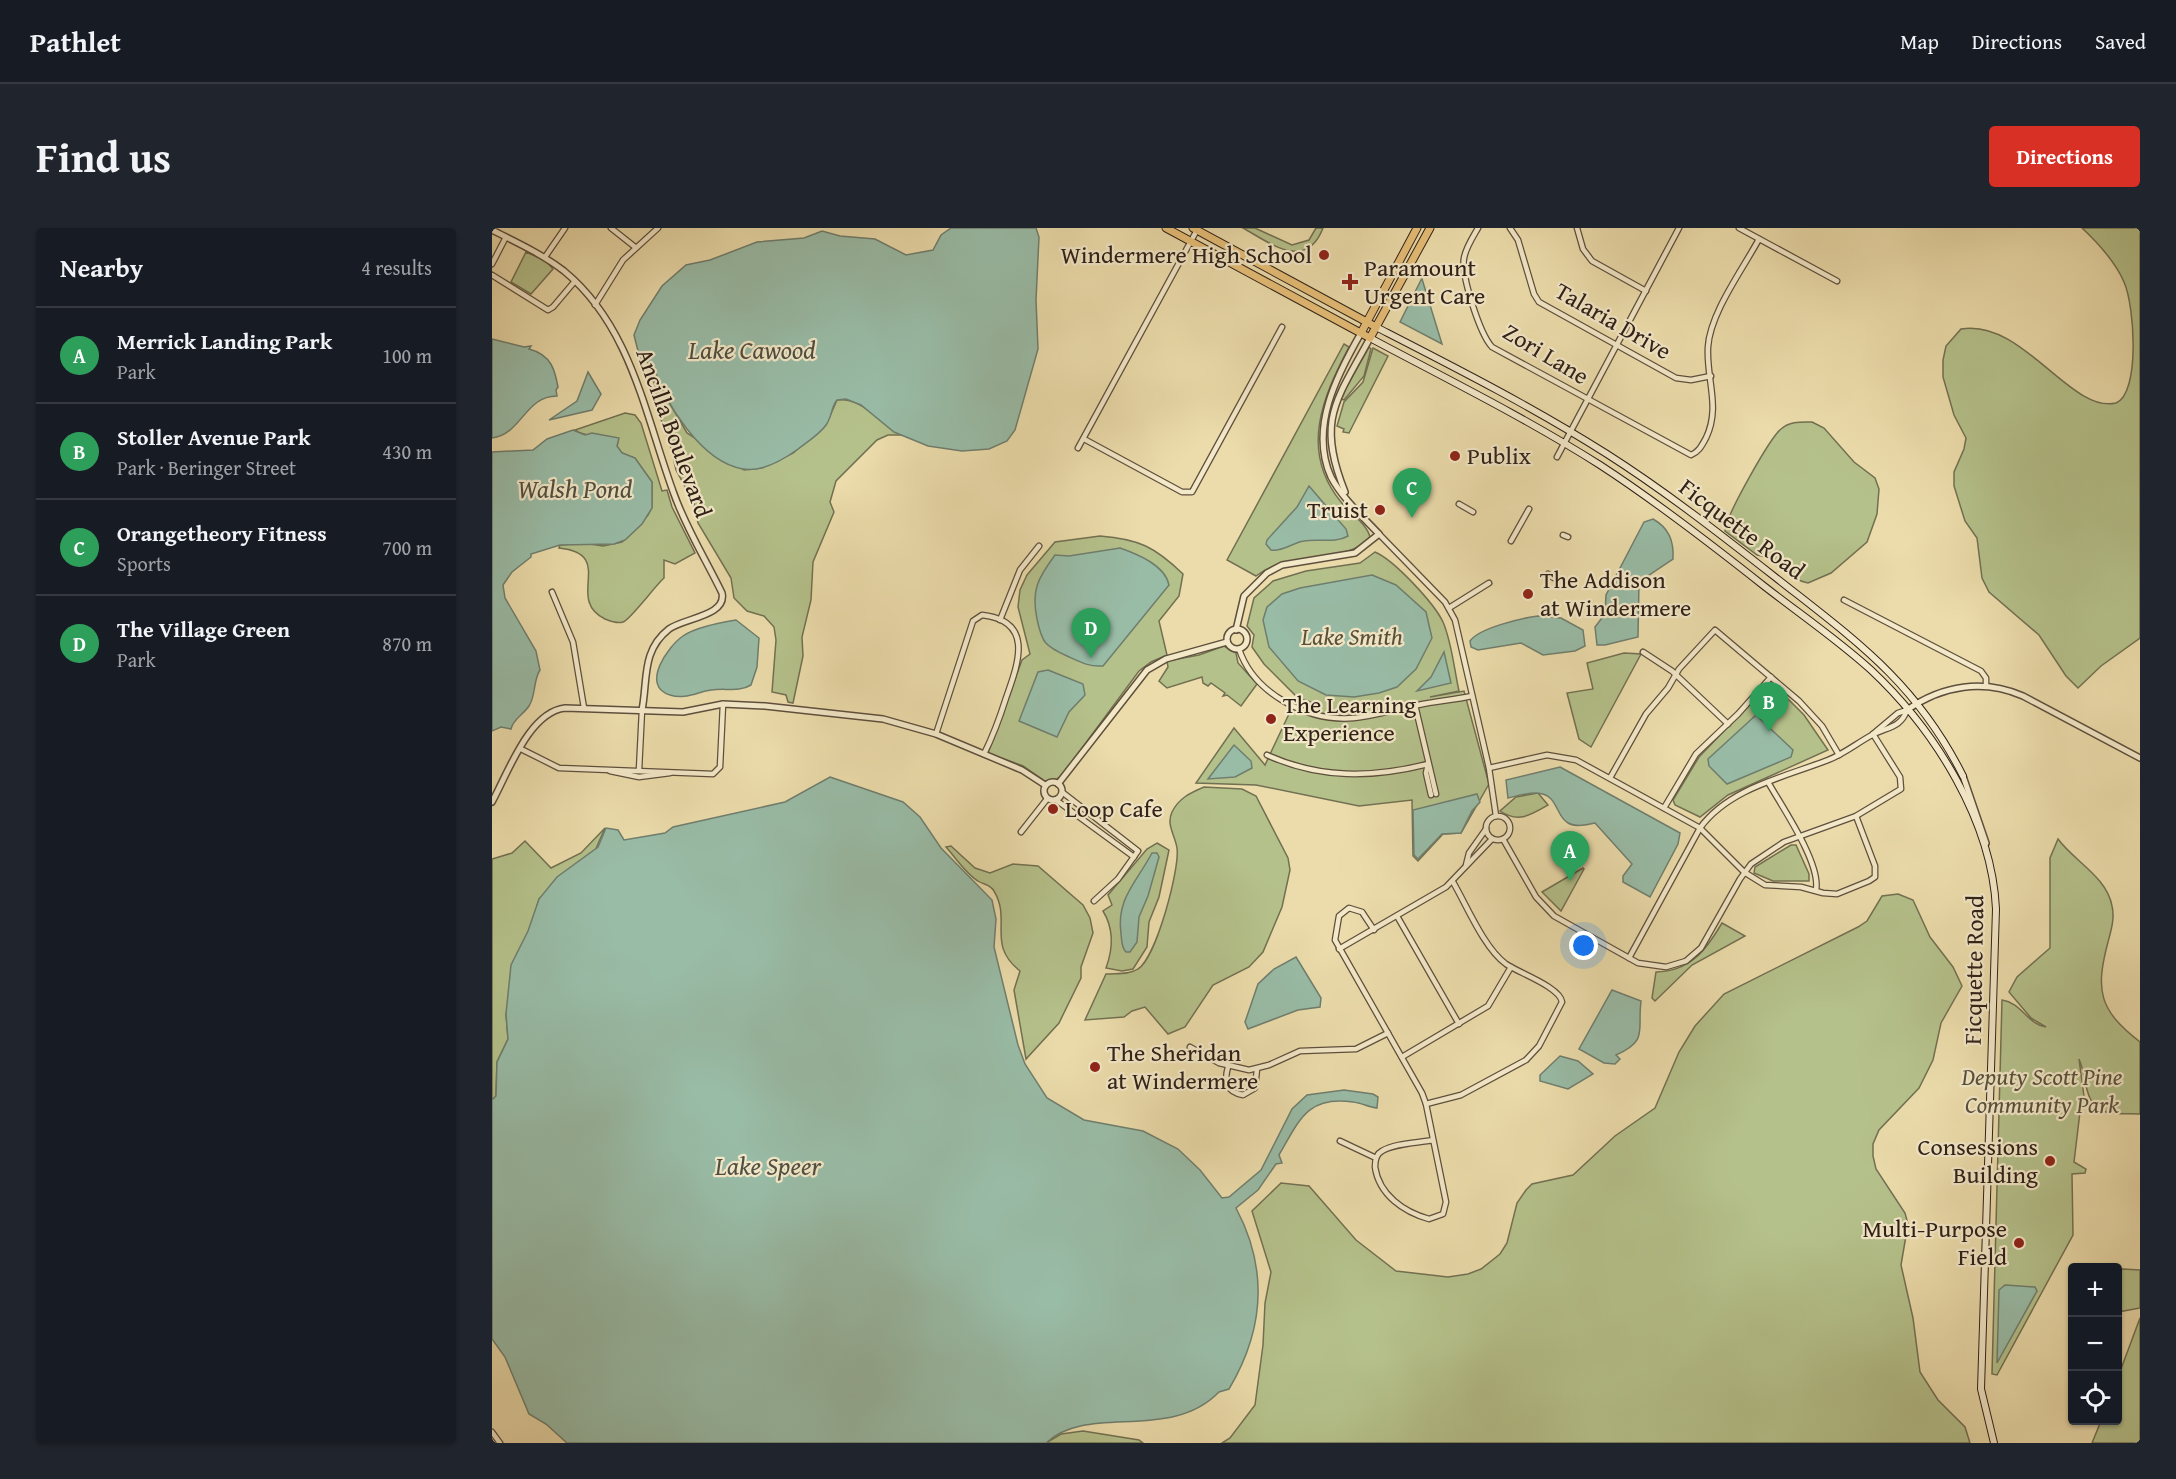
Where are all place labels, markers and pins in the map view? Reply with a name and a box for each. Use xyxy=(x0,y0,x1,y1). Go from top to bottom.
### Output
place label: Windermere High School xyxy=(1060,237,1312,272)
marker: Windermere High School xyxy=(1317,248,1331,262)
place label: Paramount Urgent Care xyxy=(1364,250,1485,313)
marker: Paramount Urgent Care xyxy=(1341,273,1359,291)
place label: Publix xyxy=(1467,438,1532,473)
marker: Publix xyxy=(1448,449,1462,463)
pin: C xyxy=(1392,468,1432,518)
place label: Truist xyxy=(1307,492,1369,527)
marker: Truist xyxy=(1373,503,1387,517)
place label: The Addison at Windermere xyxy=(1540,562,1691,625)
marker: The Addison at Windermere xyxy=(1521,587,1535,601)
pin: D xyxy=(1072,608,1110,658)
pin: B xyxy=(1750,682,1788,732)
place label: The Learning Experience xyxy=(1283,687,1416,750)
marker: The Learning Experience xyxy=(1264,712,1278,726)
place label: Loop Cafe xyxy=(1065,791,1163,826)
marker: Loop Cafe xyxy=(1046,802,1060,816)
pin: A xyxy=(1550,832,1590,881)
place label: The Sheridan at Windermere xyxy=(1107,1035,1258,1098)
marker: The Sheridan at Windermere xyxy=(1088,1060,1102,1074)
place label: Consessions Building xyxy=(1917,1129,2038,1192)
marker: Consessions Building xyxy=(2043,1154,2057,1168)
place label: Multi-Purpose Field xyxy=(1862,1211,2007,1274)
marker: Multi-Purpose Field xyxy=(2012,1236,2026,1250)

